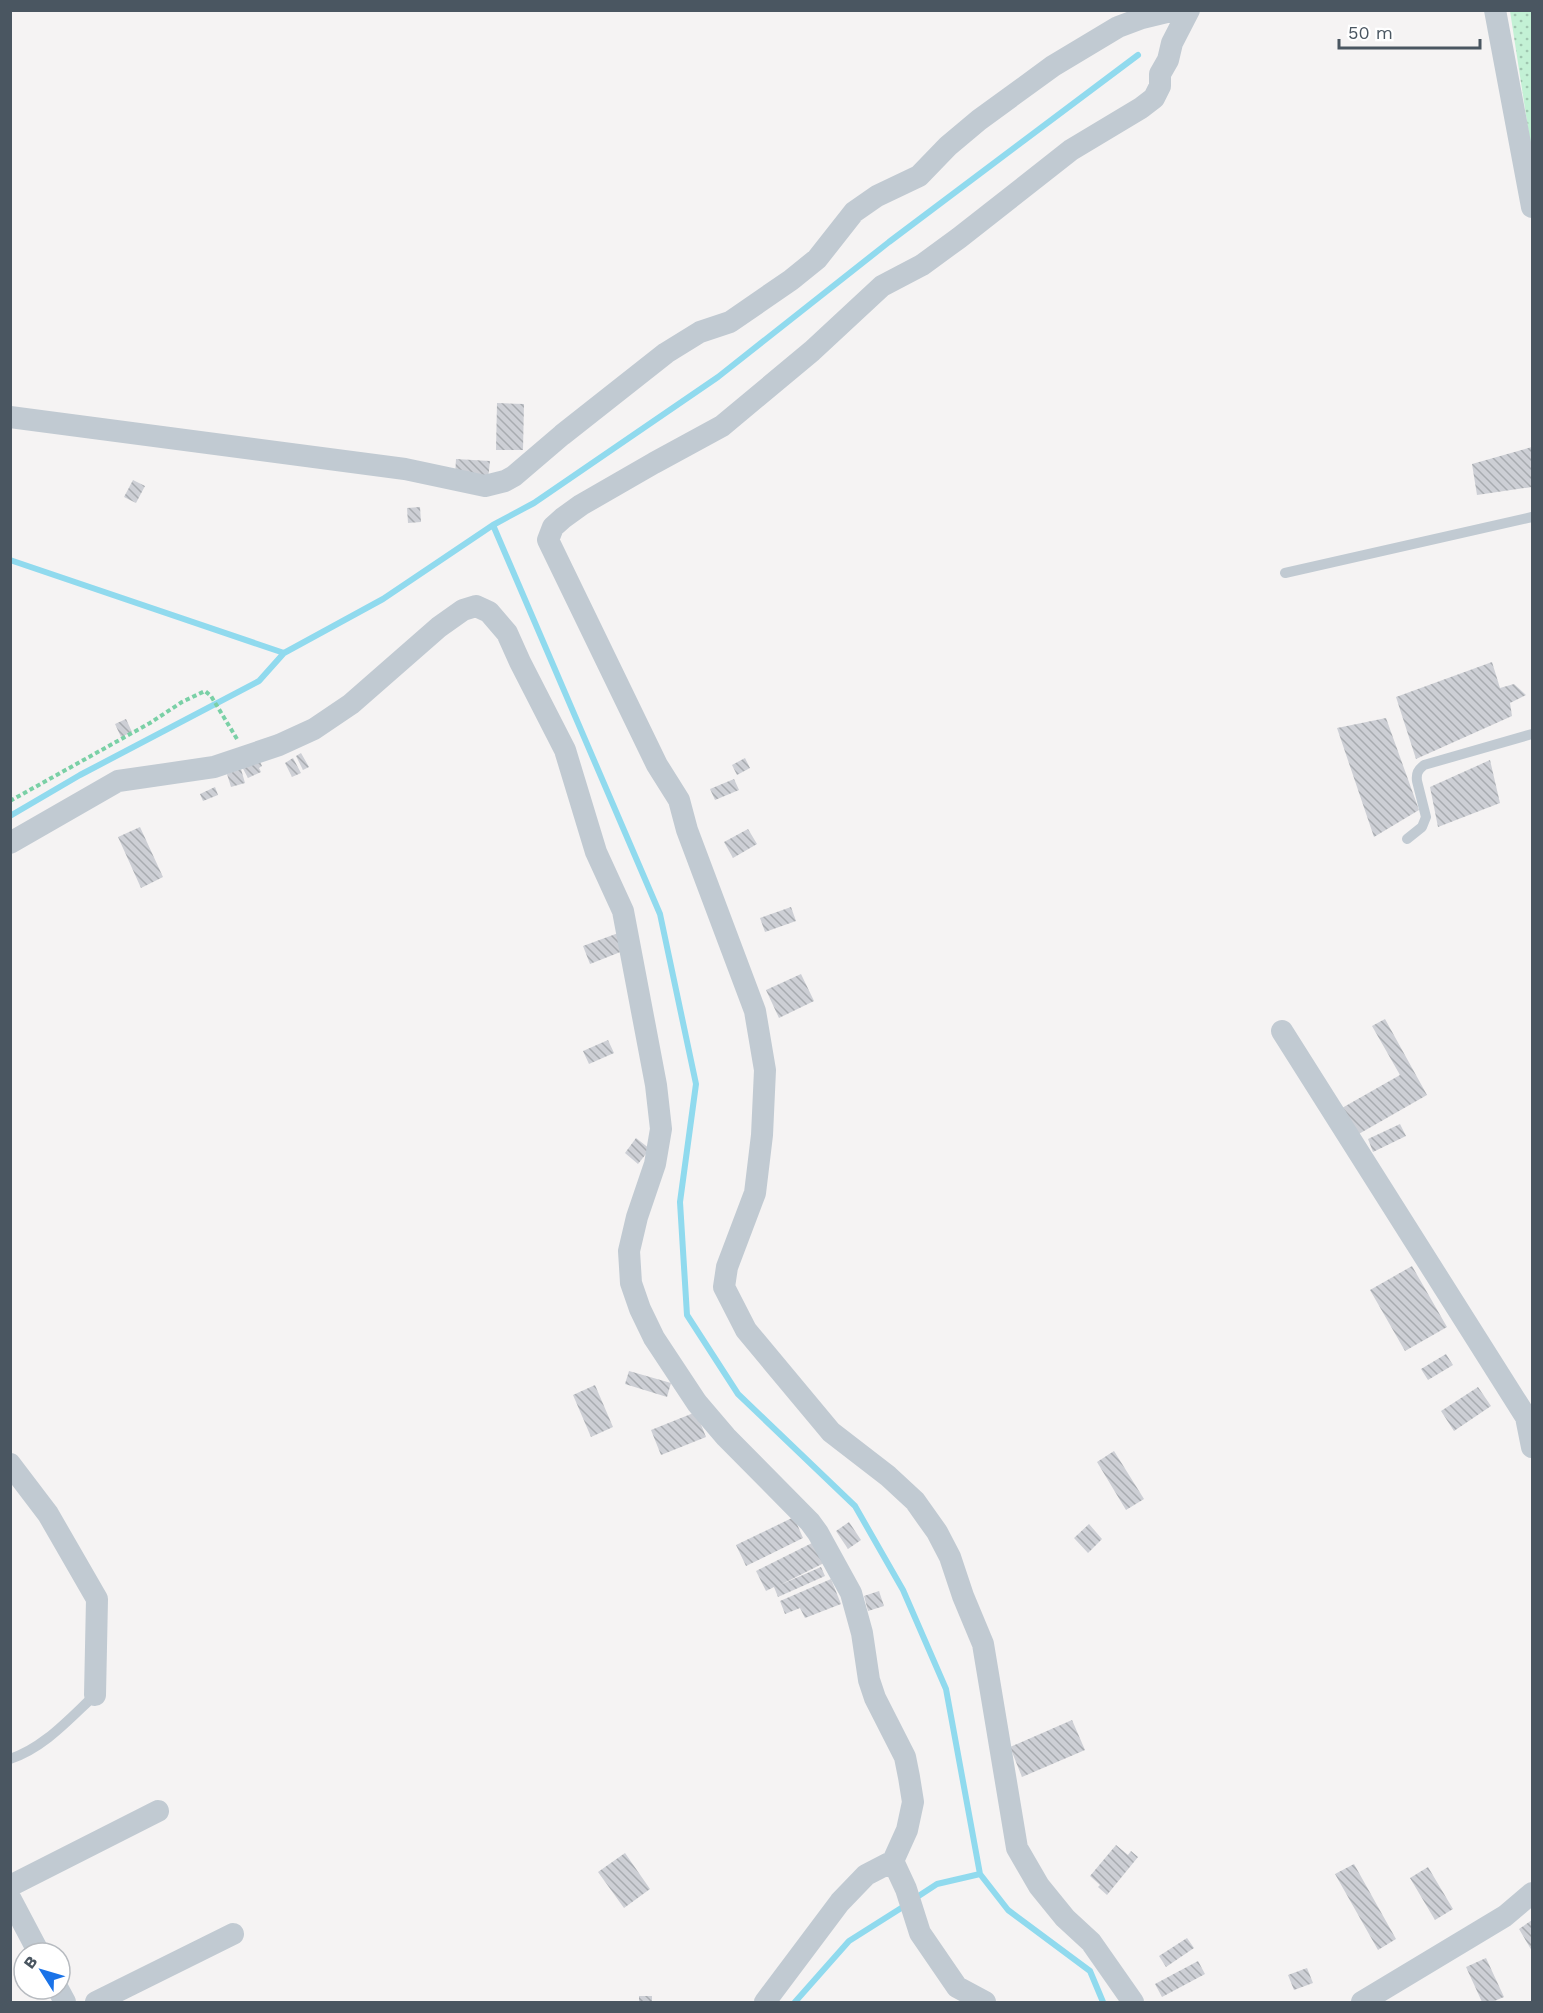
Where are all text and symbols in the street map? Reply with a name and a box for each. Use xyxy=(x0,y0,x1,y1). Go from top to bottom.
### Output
scale bar xyxy=(1339,12,1480,50)
text: 50 m xyxy=(1348,22,1393,43)
north arrow xyxy=(12,1941,72,2001)
text: B xyxy=(20,1952,41,1972)

